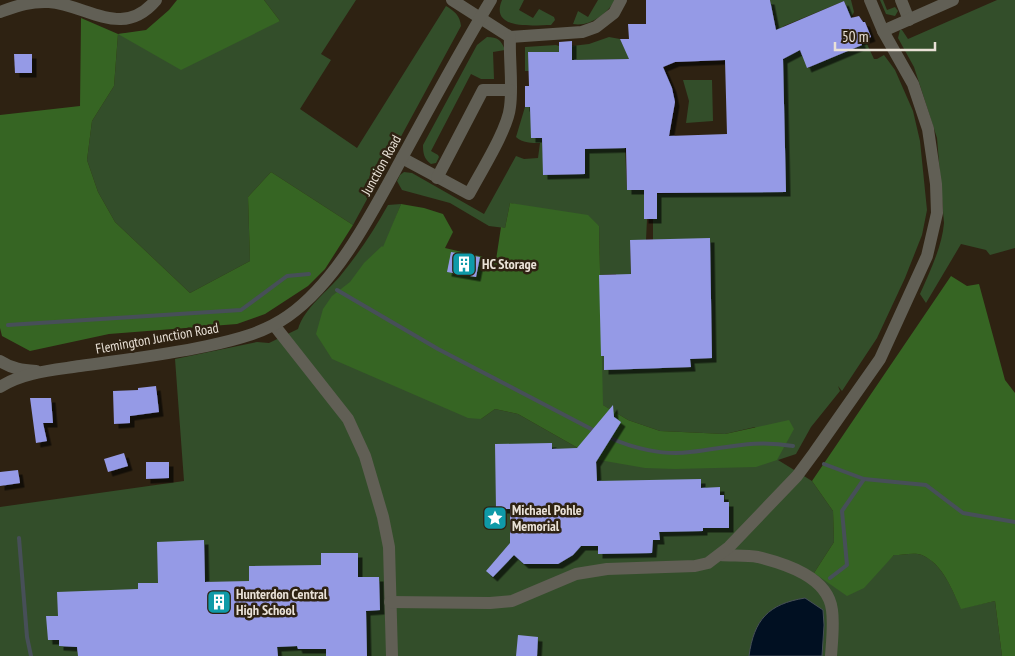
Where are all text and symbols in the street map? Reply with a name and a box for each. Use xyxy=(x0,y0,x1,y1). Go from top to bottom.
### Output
scale bar xyxy=(835,20,935,52)
text: 50 m xyxy=(842,27,868,46)
street label: Junction Road xyxy=(357,132,405,199)
building icon: HC Storage xyxy=(451,251,477,277)
place label: HC Storage xyxy=(482,255,537,273)
street label: Flemington Junction Road xyxy=(94,318,220,358)
place label: Michael Pohle Memorial xyxy=(512,501,582,535)
place icon: Michael Pohle Memorial xyxy=(482,505,508,531)
place label: Hunterdon Central High School xyxy=(236,585,328,619)
building icon: Hunterdon Central High School xyxy=(206,589,232,615)

